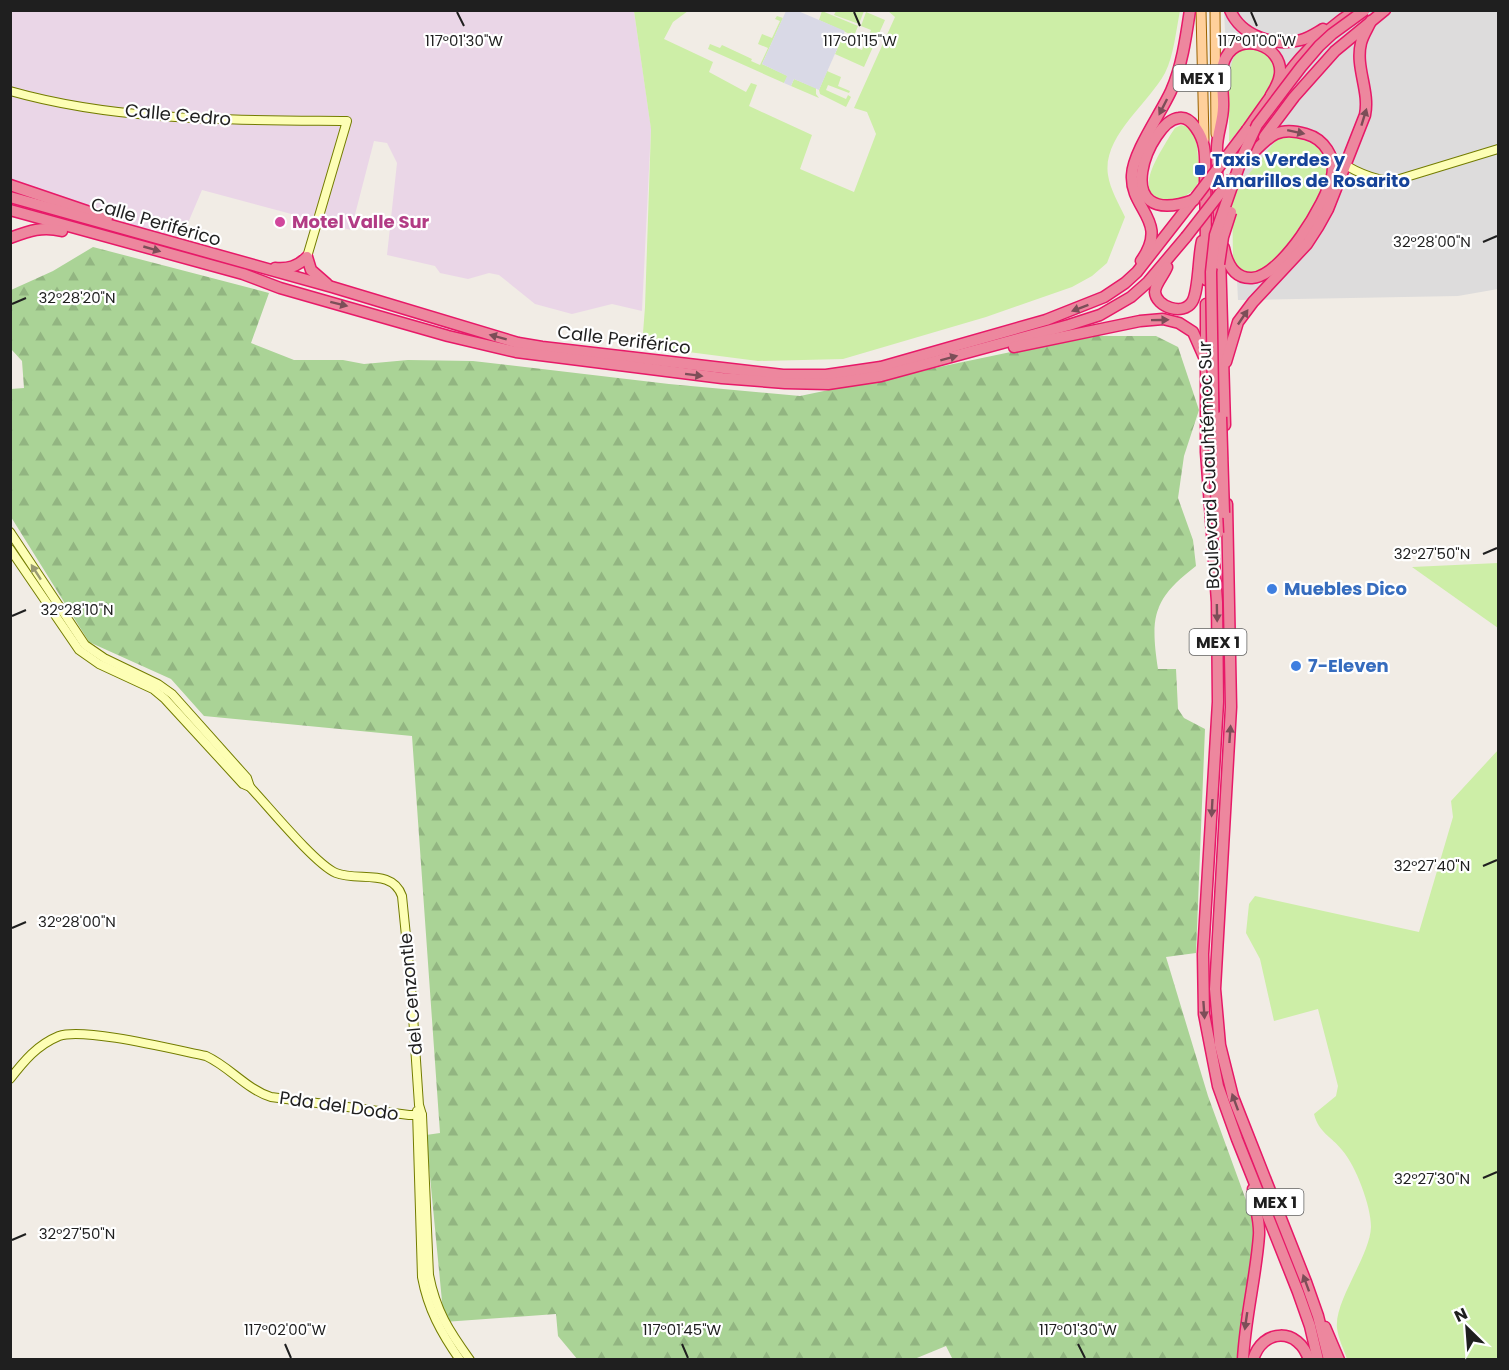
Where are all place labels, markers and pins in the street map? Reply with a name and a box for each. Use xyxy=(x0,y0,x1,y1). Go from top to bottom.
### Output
place label: Taxis Verdes y Amarillos de Rosarito xyxy=(1212,147,1410,193)
marker: Taxis Verdes y Amarillos de Rosarito xyxy=(1193,163,1207,177)
place label: Motel Valle Sur xyxy=(292,209,430,234)
marker: Motel Valle Sur xyxy=(273,215,287,229)
place label: Muebles Dico xyxy=(1284,576,1407,601)
marker: Muebles Dico xyxy=(1265,582,1279,596)
place label: 7-Eleven xyxy=(1308,653,1389,678)
marker: 7-Eleven xyxy=(1289,659,1303,673)

